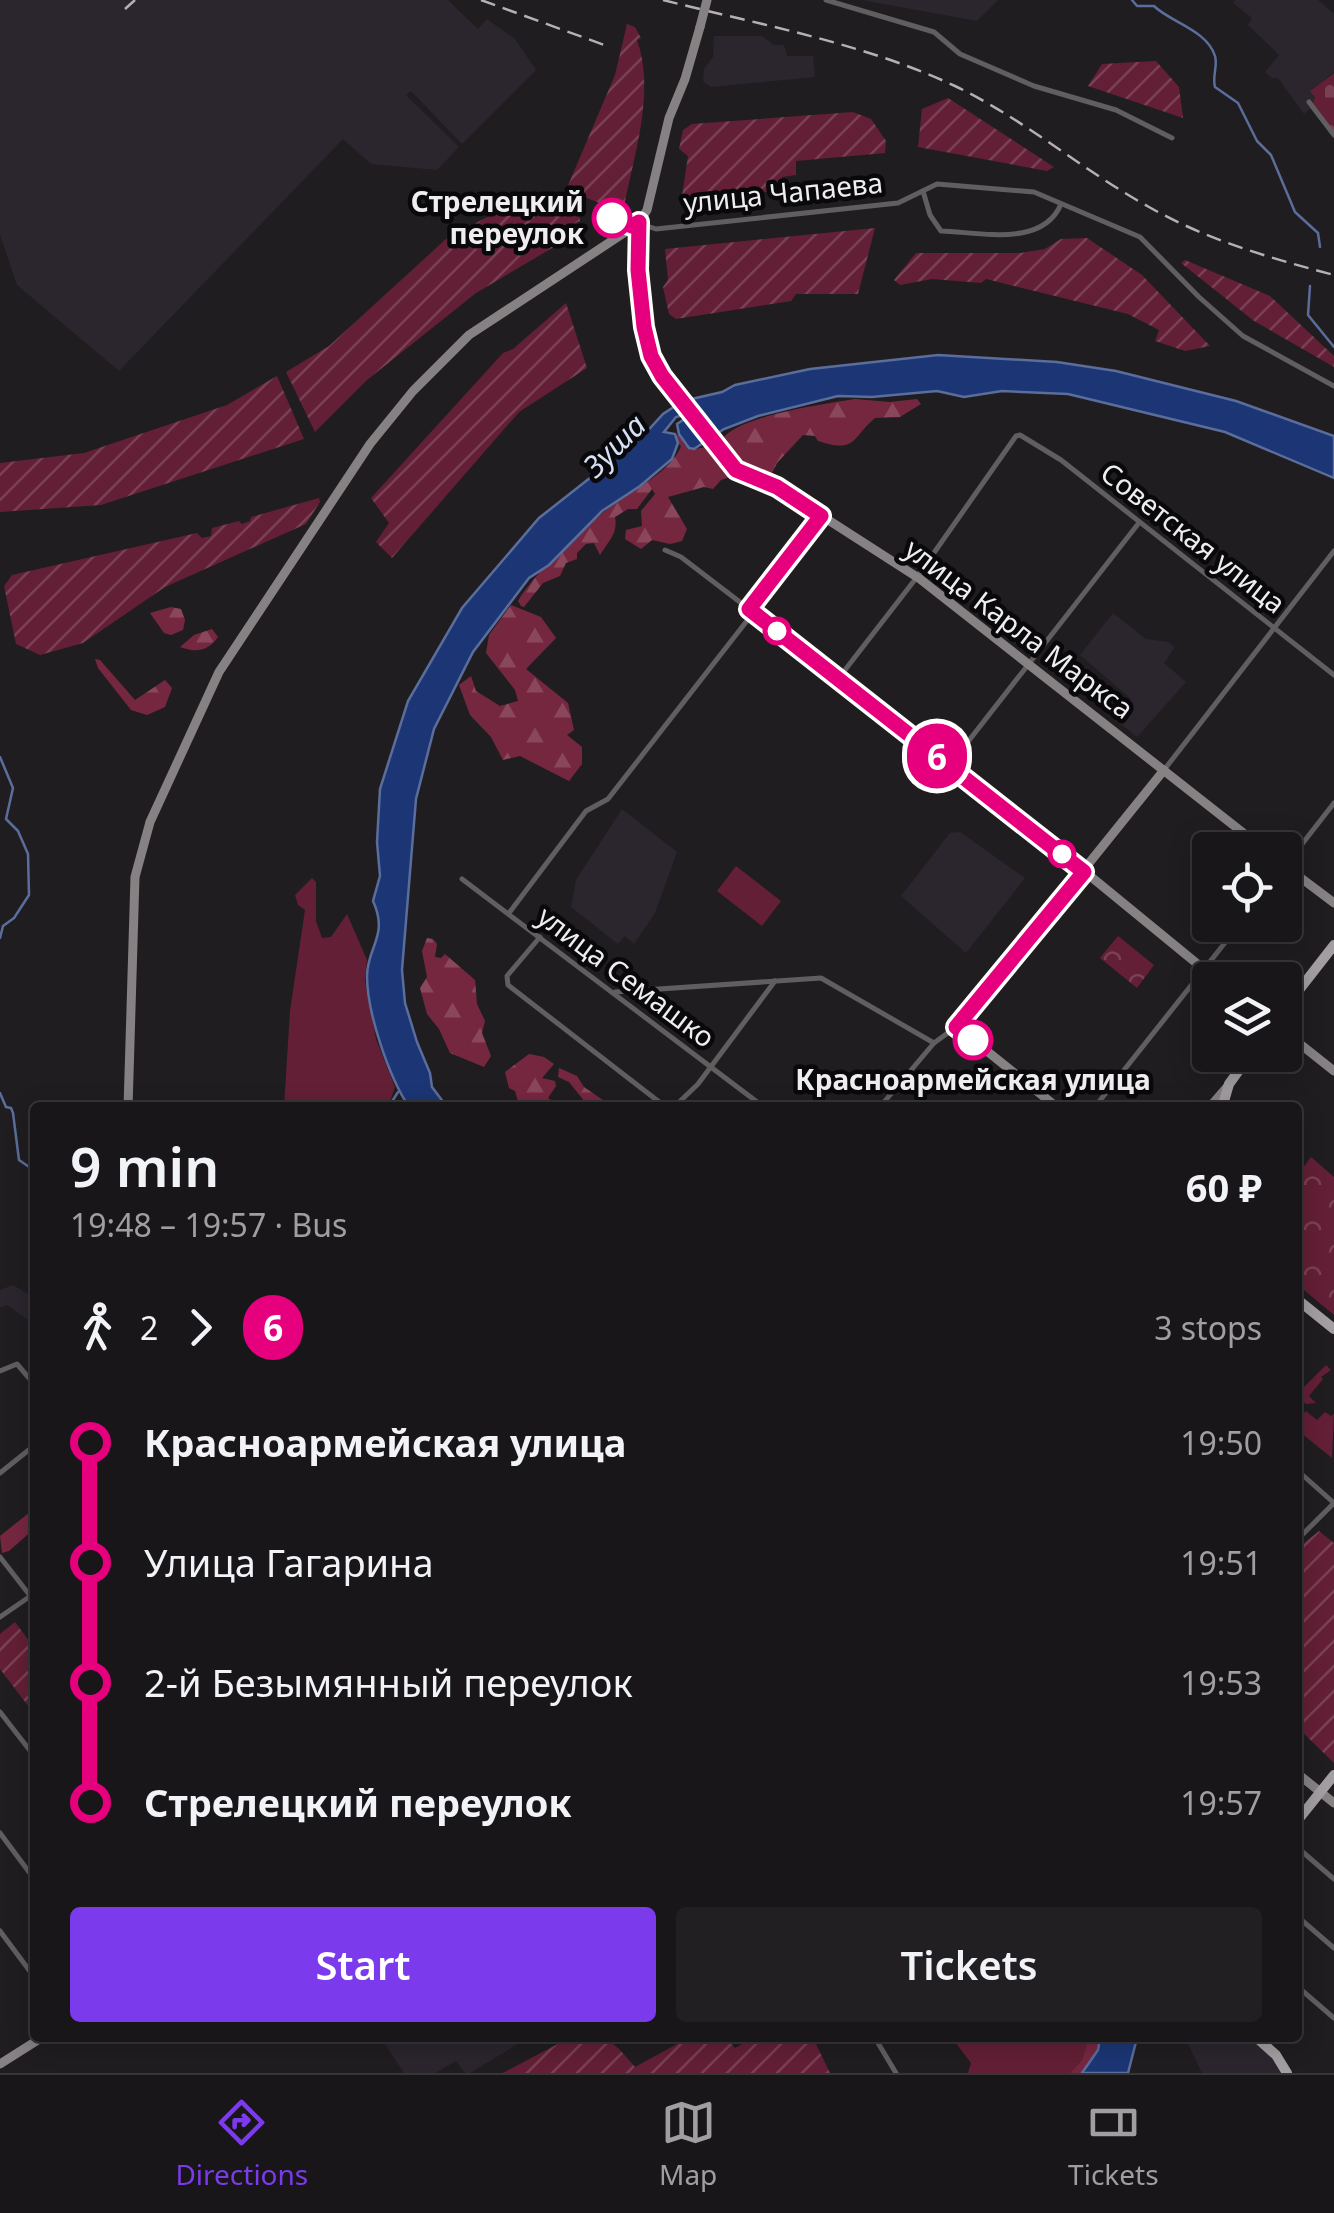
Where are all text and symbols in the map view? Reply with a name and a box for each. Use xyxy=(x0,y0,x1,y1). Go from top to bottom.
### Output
street label: улица Чапаева xyxy=(681,163,885,221)
place label: Стрелецкий переулок xyxy=(411,182,585,252)
marker: Стрелецкий переулок xyxy=(593,199,631,237)
water label: Зуша xyxy=(573,405,654,486)
street label: Советская улица xyxy=(1093,453,1294,621)
street label: улица Карла Маркса xyxy=(897,530,1142,727)
unlabelled marker xyxy=(764,618,790,644)
line badge: 6 xyxy=(904,724,970,788)
text: 6 xyxy=(927,733,947,780)
map controls xyxy=(1192,832,1302,1072)
button: locate xyxy=(1192,832,1302,942)
unlabelled marker xyxy=(1049,841,1075,867)
street label: улица Семашко xyxy=(530,897,723,1055)
button: layers xyxy=(1192,962,1302,1072)
marker: Красноармейская улица xyxy=(954,1021,992,1059)
place label: Красноармейская улица xyxy=(795,1060,1151,1098)
text: 9 min xyxy=(70,1128,219,1203)
text: 60 ₽ xyxy=(1186,1161,1262,1213)
text: 19:48 – 19:57 · Bus xyxy=(70,1203,347,1246)
icon: walk xyxy=(70,1300,125,1355)
icon: forward xyxy=(173,1300,228,1355)
text: 6 xyxy=(263,1304,283,1351)
text: 2 xyxy=(140,1306,158,1349)
text: 3 stops xyxy=(1154,1306,1262,1349)
text: Красноармейская улица xyxy=(144,1416,626,1468)
text: 19:50 xyxy=(1180,1421,1262,1464)
text: Улица Гагарина xyxy=(144,1536,434,1588)
text: 19:51 xyxy=(1180,1541,1262,1584)
text: 2-й Безымянный переулок xyxy=(144,1656,633,1708)
text: 19:53 xyxy=(1180,1661,1262,1704)
text: Стрелецкий переулок xyxy=(144,1776,572,1828)
text: 19:57 xyxy=(1180,1781,1262,1824)
button: Start xyxy=(70,1907,656,2022)
button: Tickets xyxy=(676,1907,1262,2022)
tab: Directions xyxy=(175,2095,308,2193)
tab: Map xyxy=(659,2095,717,2193)
tab: Tickets xyxy=(1068,2095,1159,2193)

